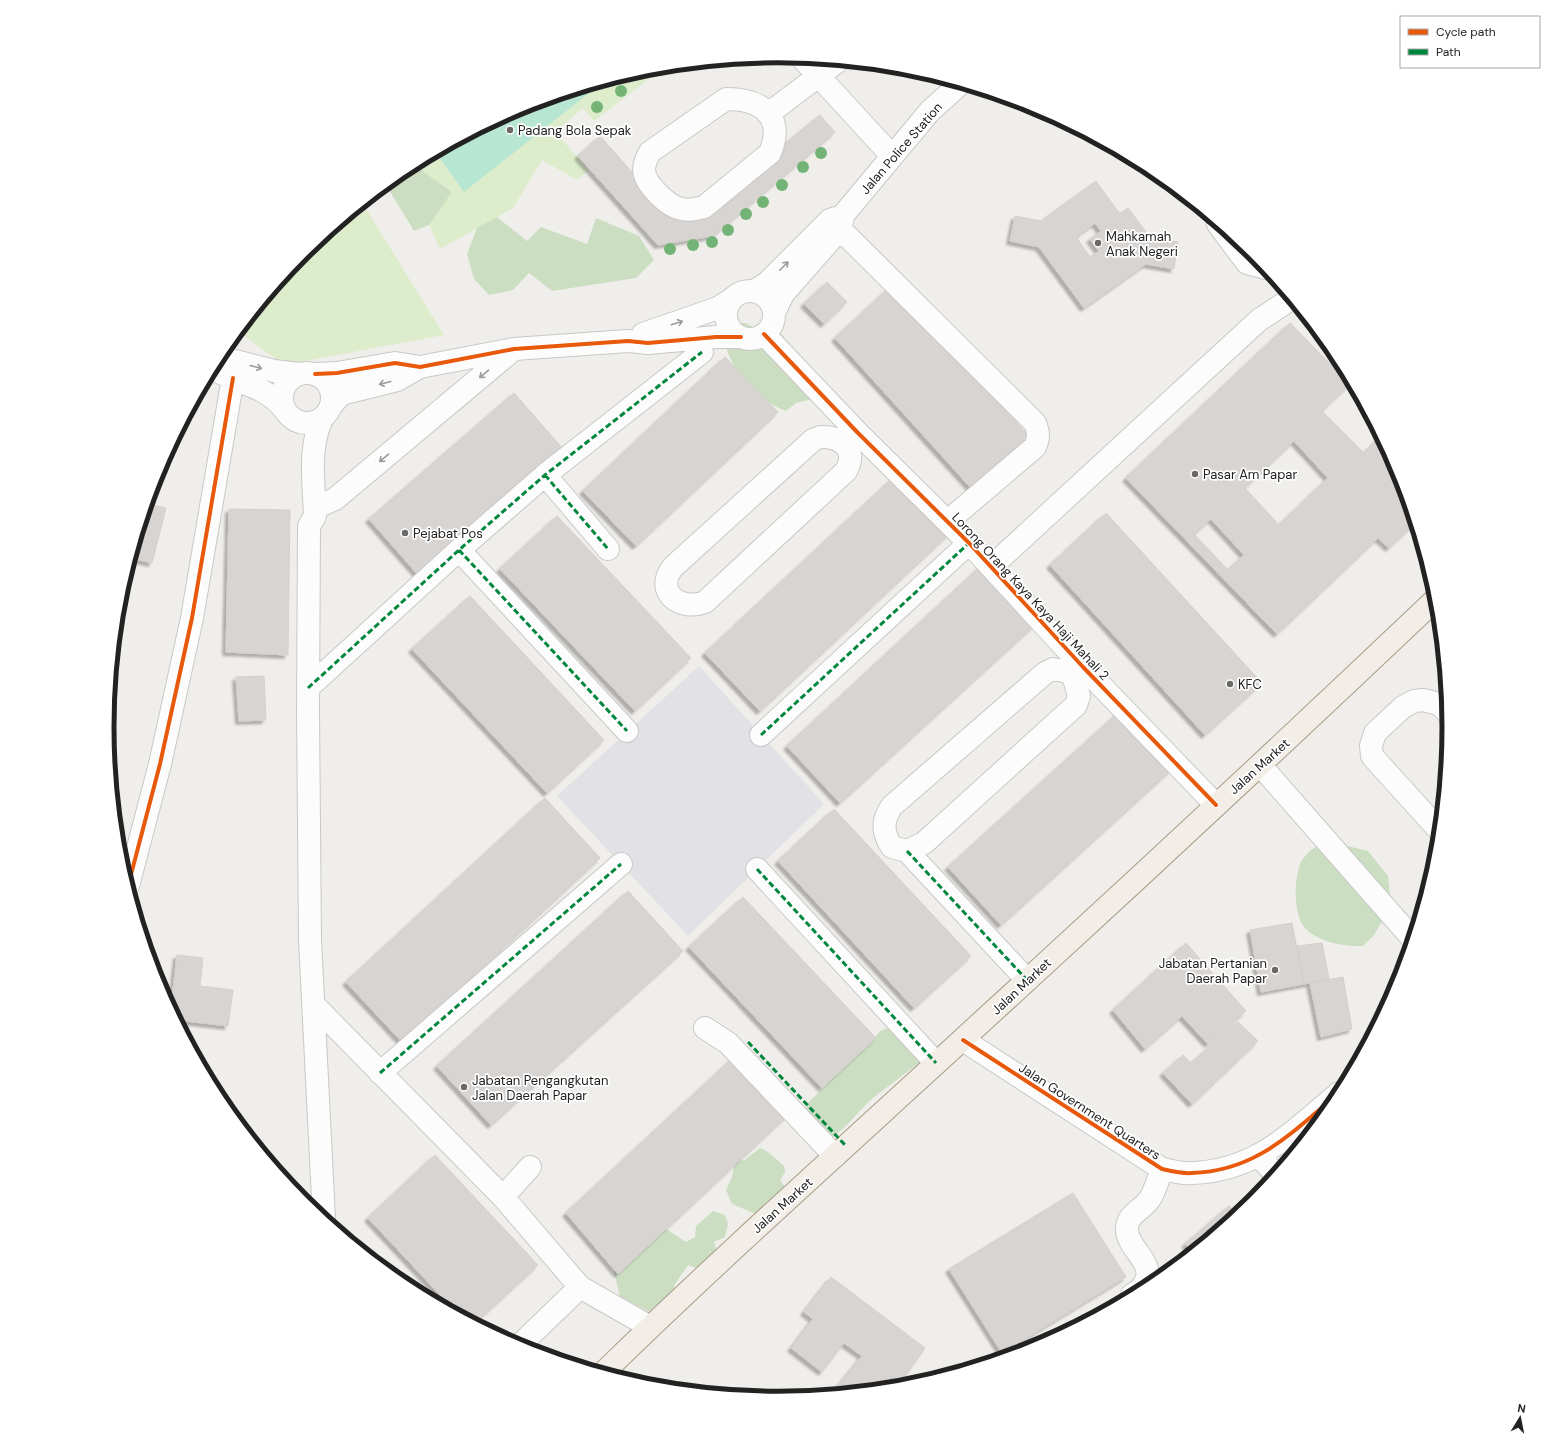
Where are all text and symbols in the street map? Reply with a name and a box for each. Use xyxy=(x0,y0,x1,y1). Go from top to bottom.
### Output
legend xyxy=(1400,16,1540,68)
text: Cycle path xyxy=(1436,24,1496,40)
text: Path xyxy=(1436,44,1461,60)
street label: Jalan Police Station xyxy=(857,99,946,198)
place label: Padang Bola Sepak xyxy=(518,122,632,139)
marker: Padang Bola Sepak xyxy=(505,125,515,135)
place label: Mahkamah Anak Negeri xyxy=(1106,228,1178,260)
marker: Mahkamah Anak Negeri xyxy=(1093,238,1103,248)
one-way arrow xyxy=(779,261,789,271)
one-way arrow xyxy=(671,319,684,326)
one-way arrow xyxy=(250,363,263,371)
one-way arrow xyxy=(478,370,489,379)
one-way arrow xyxy=(379,380,392,387)
one-way arrow xyxy=(379,454,390,463)
place label: Pasar Am Papar xyxy=(1203,466,1297,483)
marker: Pasar Am Papar xyxy=(1190,469,1200,479)
street label: Lorong Orang Kaya Kaya Haji Mahali 2 xyxy=(948,509,1113,684)
place label: Pejabat Pos xyxy=(413,525,483,542)
marker: Pejabat Pos xyxy=(400,528,410,538)
place label: KFC xyxy=(1238,676,1262,693)
marker: KFC xyxy=(1225,679,1235,689)
street label: Jalan Market xyxy=(1226,735,1293,798)
street label: Jalan Market xyxy=(988,954,1055,1018)
place label: Jabatan Pertanian Daerah Papar xyxy=(1159,955,1267,987)
marker: Jabatan Pertanian Daerah Papar xyxy=(1270,965,1280,975)
street label: Jalan Government Quarters xyxy=(1016,1059,1164,1164)
place label: Jabatan Pengangkutan Jalan Daerah Papar xyxy=(472,1072,608,1104)
marker: Jabatan Pengangkutan Jalan Daerah Papar xyxy=(459,1082,469,1092)
street label: Jalan Market xyxy=(749,1174,816,1237)
north arrow xyxy=(1500,1398,1540,1438)
text: N xyxy=(1517,1401,1527,1416)

